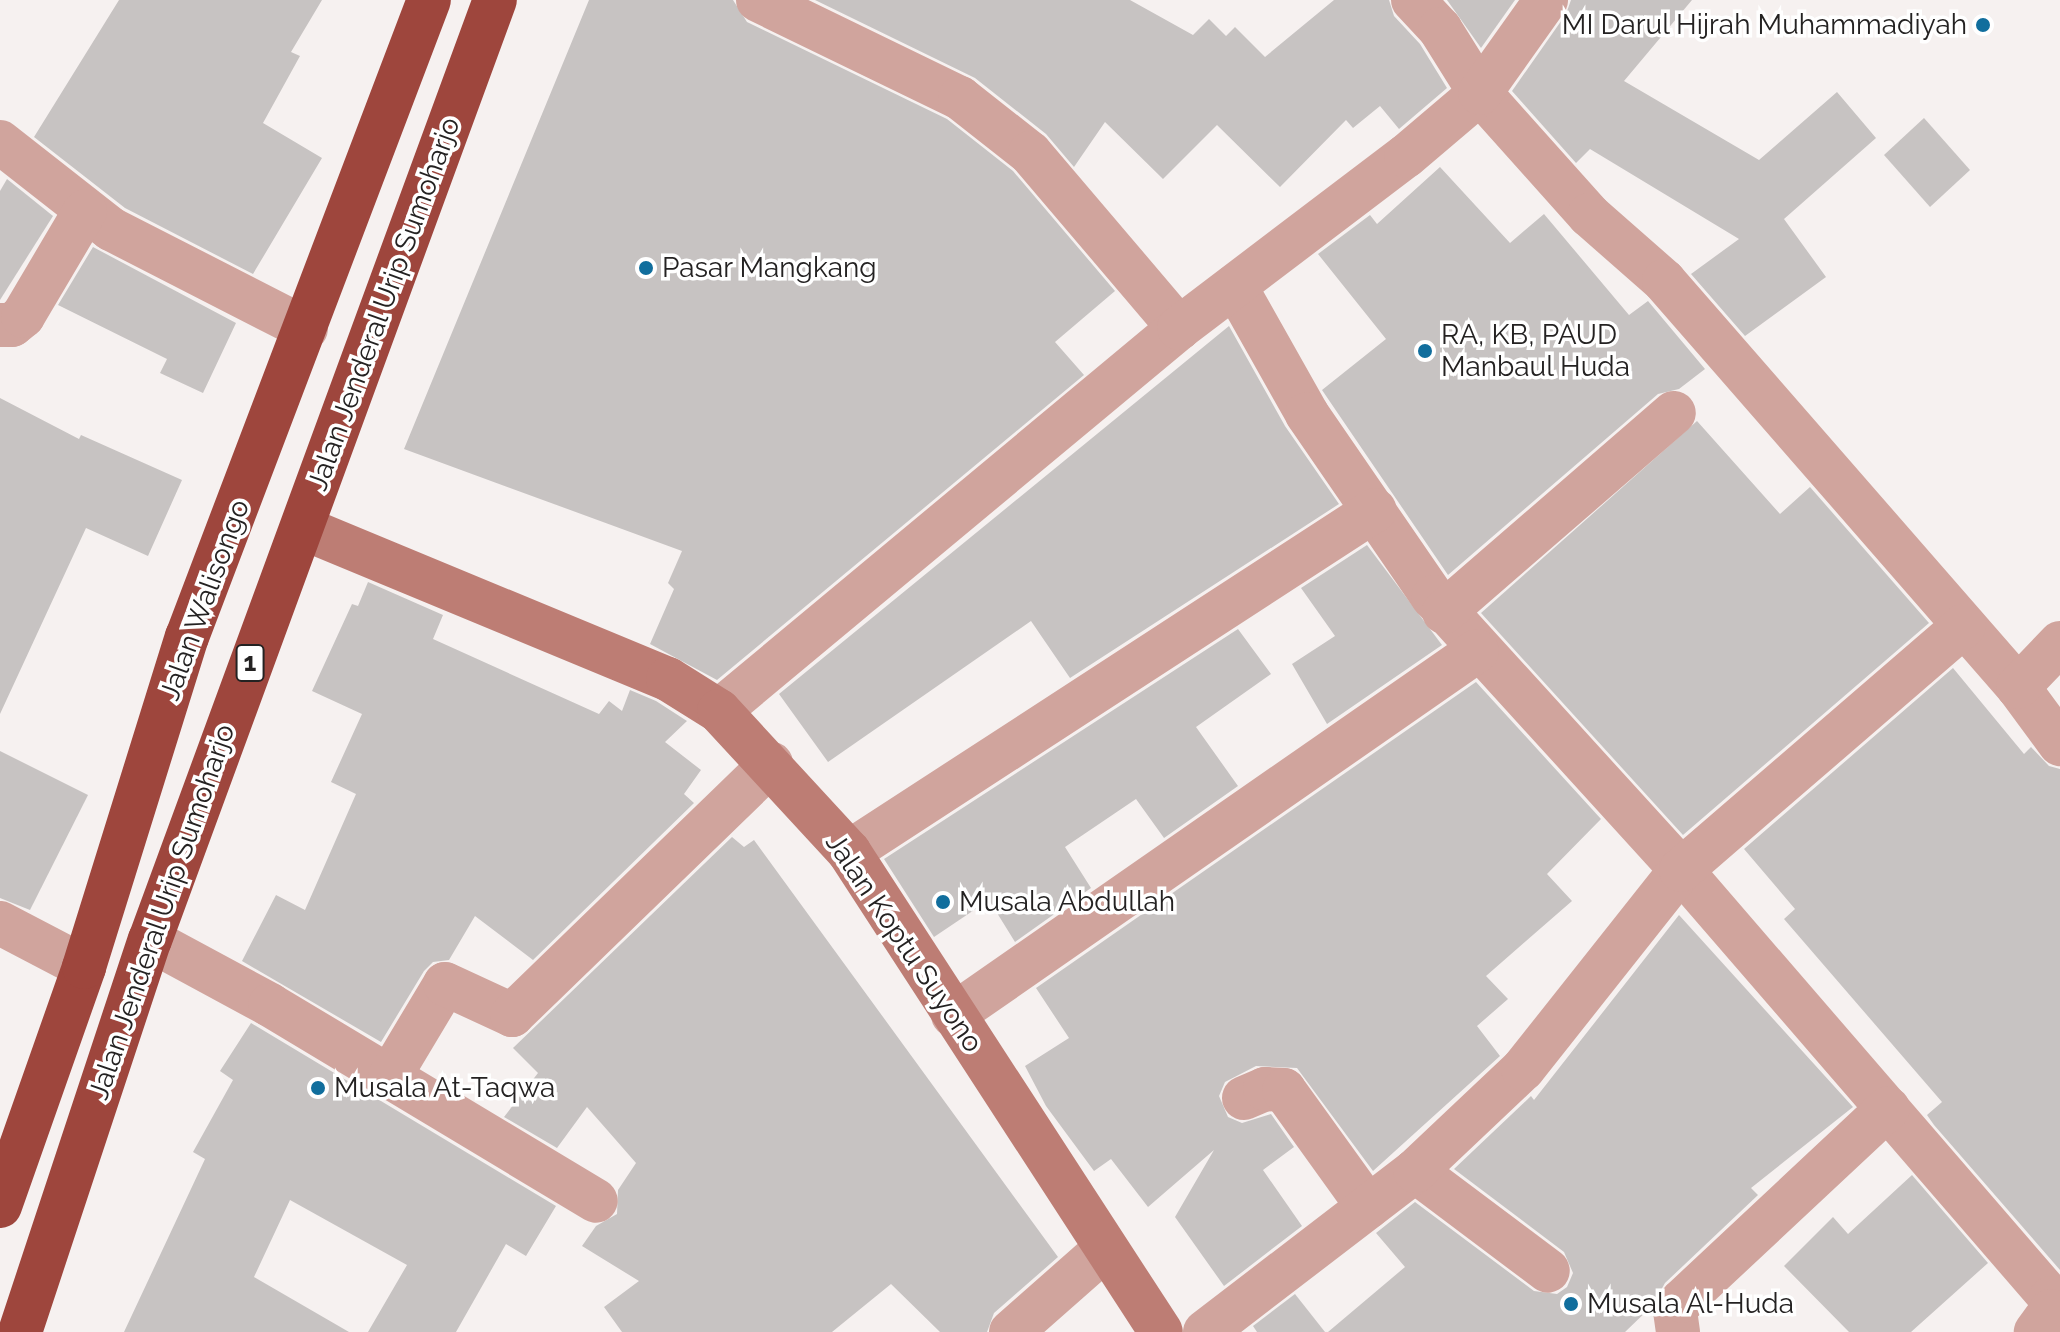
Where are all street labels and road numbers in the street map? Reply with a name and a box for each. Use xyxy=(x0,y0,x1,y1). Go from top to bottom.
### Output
street label: Jalan Jenderal Urip Sumoharjo xyxy=(300,112,468,496)
street label: Jalan Walisongo xyxy=(153,495,257,705)
road number: 1 xyxy=(234,641,266,685)
street label: Jalan Jenderal Urip Sumoharjo xyxy=(82,719,242,1105)
street label: Jalan Koptu Suyono xyxy=(818,827,990,1059)

